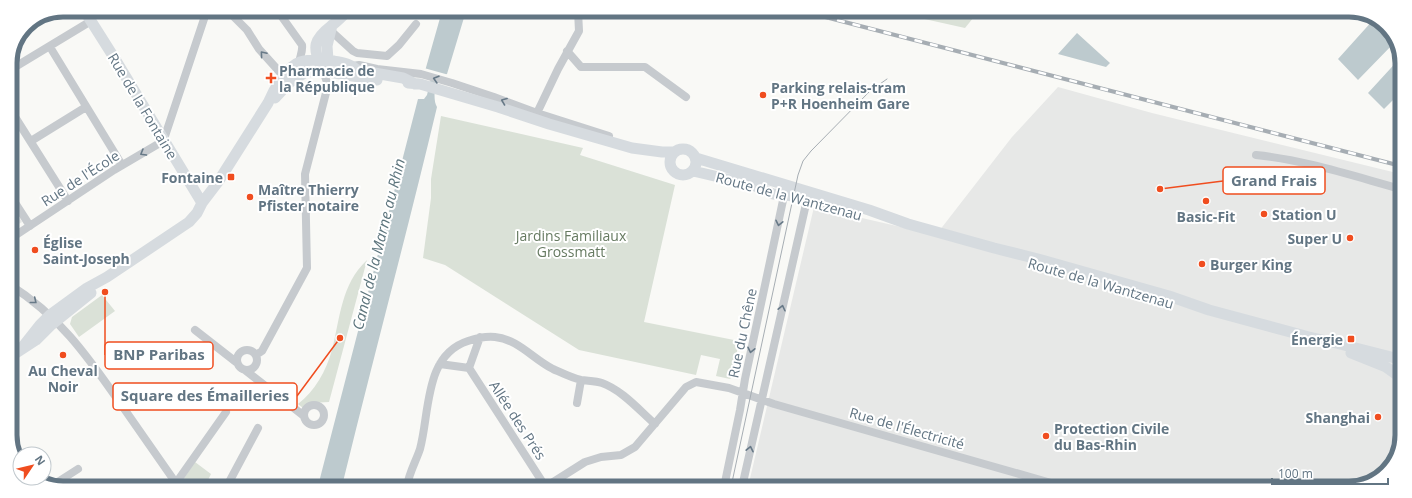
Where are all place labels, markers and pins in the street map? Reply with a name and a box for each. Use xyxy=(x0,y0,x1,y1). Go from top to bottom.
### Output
place label: Pharmacie de la République xyxy=(279,61,375,96)
marker: Pharmacie de la République xyxy=(266,73,276,83)
place label: Parking relais-tram P+R Hoenheim Gare xyxy=(771,78,910,113)
marker: Parking relais-tram P+R Hoenheim Gare xyxy=(758,90,768,100)
callout: Grand Frais xyxy=(1223,167,1325,194)
place label: Fontaine xyxy=(161,168,223,187)
marker: Fontaine xyxy=(226,172,236,182)
place label: Maître Thierry Pfister notaire xyxy=(258,180,359,215)
marker: Maître Thierry Pfister notaire xyxy=(245,192,255,202)
marker: Basic-Fit xyxy=(1201,196,1211,206)
place label: Station U xyxy=(1272,205,1337,224)
place label: Basic-Fit xyxy=(1177,207,1235,226)
marker: Station U xyxy=(1259,209,1269,219)
place label: Super U xyxy=(1287,229,1342,248)
place label: Église Saint-Joseph xyxy=(43,233,130,268)
marker: Super U xyxy=(1345,233,1355,243)
marker: Église Saint-Joseph xyxy=(30,245,40,255)
place label: Burger King xyxy=(1210,255,1292,274)
marker: Burger King xyxy=(1197,259,1207,269)
place label: Énergie xyxy=(1291,330,1343,349)
marker: Énergie xyxy=(1346,334,1356,344)
callout: BNP Paribas xyxy=(105,342,213,369)
marker: Au Cheval Noir xyxy=(58,350,68,360)
place label: Au Cheval Noir xyxy=(28,361,98,396)
callout: Square des Émailleries xyxy=(113,383,297,410)
place label: Shanghai xyxy=(1306,408,1370,427)
marker: Shanghai xyxy=(1373,412,1383,422)
place label: Protection Civile du Bas-Rhin xyxy=(1054,419,1169,454)
marker: Protection Civile du Bas-Rhin xyxy=(1041,431,1051,441)

